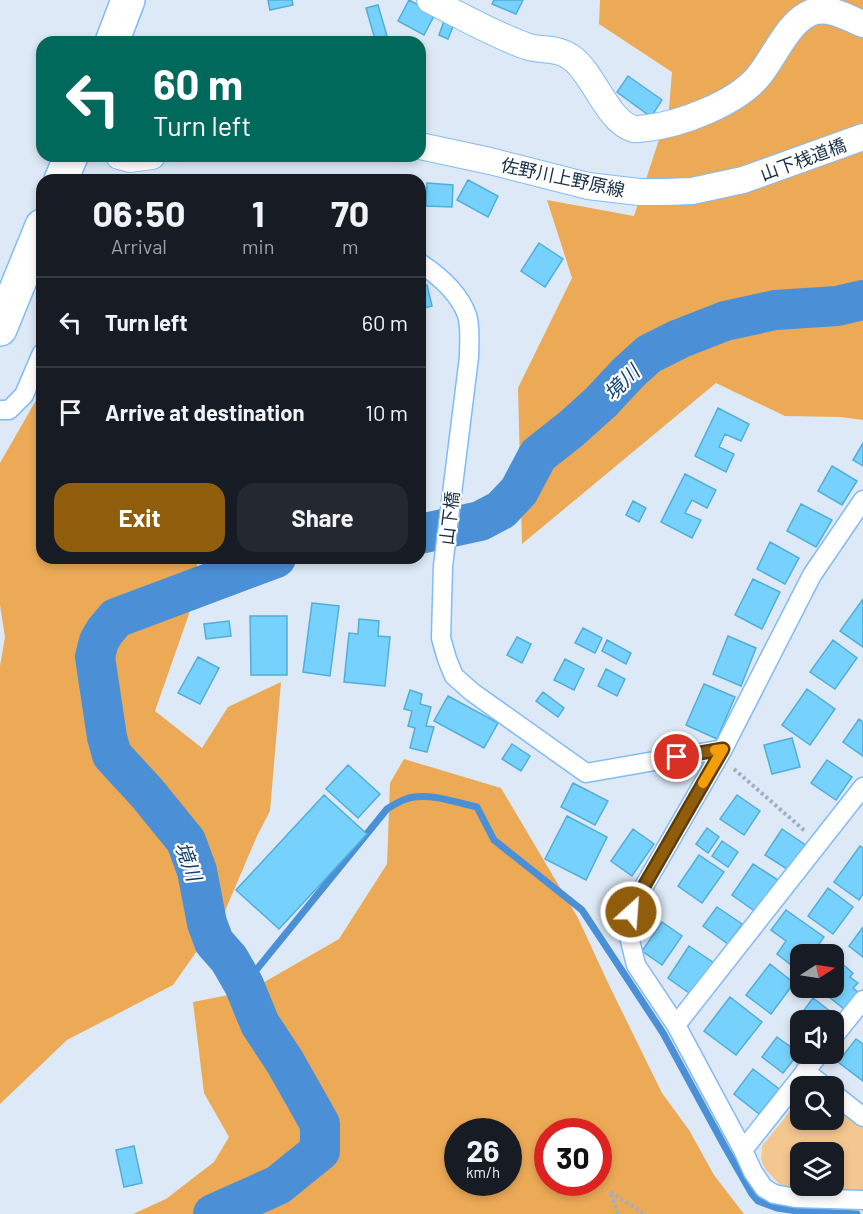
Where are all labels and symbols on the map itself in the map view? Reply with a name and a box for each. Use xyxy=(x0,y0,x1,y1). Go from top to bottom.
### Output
street label: 山下桟道橋 xyxy=(757,133,849,185)
street label: 佐野川上野原線 xyxy=(499,153,627,201)
water label: 境川 xyxy=(598,358,645,405)
street label: 山下橋 xyxy=(435,490,463,546)
pin xyxy=(651,731,702,782)
water label: 境川 xyxy=(171,838,208,886)
position arrow xyxy=(599,880,663,944)
north arrow xyxy=(790,944,844,998)
speed limit sign: 30 xyxy=(534,1118,612,1196)

